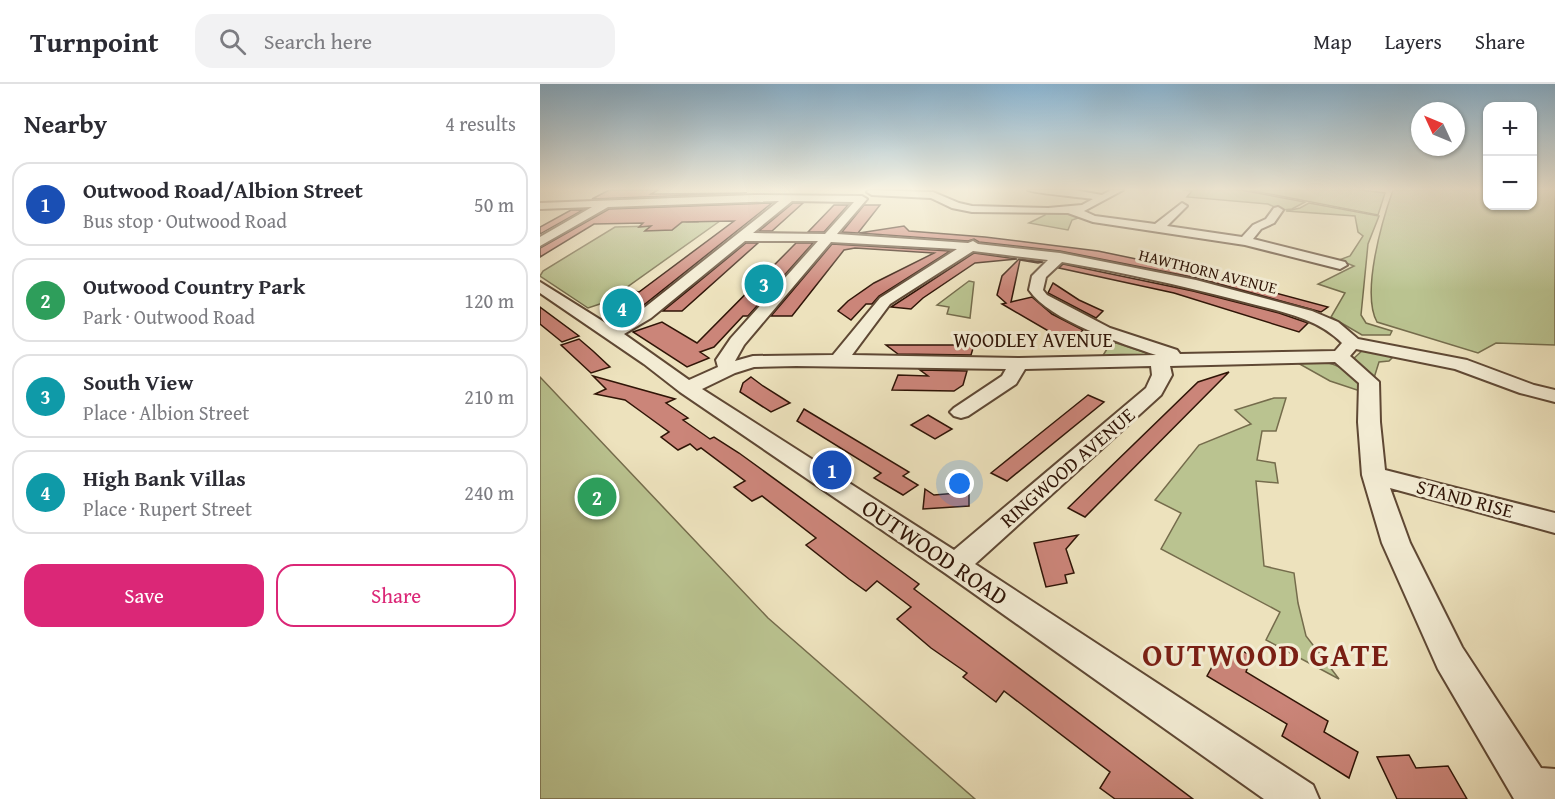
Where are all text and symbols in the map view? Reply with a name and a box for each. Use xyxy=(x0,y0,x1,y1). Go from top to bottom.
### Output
search box xyxy=(195,14,615,68)
text: Turnpoint xyxy=(30,21,159,62)
icon: search xyxy=(216,25,249,58)
text: Search here xyxy=(264,25,372,57)
text: Map xyxy=(1313,26,1352,57)
text: Layers xyxy=(1385,26,1442,57)
text: Share xyxy=(1475,26,1525,57)
north arrow xyxy=(1411,102,1465,156)
map controls xyxy=(1483,102,1537,210)
button: + xyxy=(1483,102,1537,156)
text: Nearby xyxy=(24,104,107,143)
text: 4 results xyxy=(445,109,516,138)
button: − xyxy=(1483,156,1537,210)
text: Outwood Road/Albion Street xyxy=(83,174,363,206)
text: 1 xyxy=(40,190,51,219)
text: 50 m xyxy=(474,190,514,219)
text: Bus stop · Outwood Road xyxy=(83,206,287,235)
street label: HAWTHORN AVENUE xyxy=(1136,242,1280,300)
pin: 3 xyxy=(744,262,784,306)
text: Outwood Country Park xyxy=(83,270,305,302)
text: 2 xyxy=(40,286,51,315)
text: 120 m xyxy=(464,286,514,315)
pin: 4 xyxy=(602,286,641,330)
text: Park · Outwood Road xyxy=(83,302,255,331)
street label: WOODLEY AVENUE xyxy=(953,325,1113,354)
text: South View xyxy=(83,366,193,398)
text: 3 xyxy=(40,382,51,411)
text: 210 m xyxy=(464,382,514,411)
text: Place · Albion Street xyxy=(83,398,249,427)
street label: RINGWOOD AVENUE xyxy=(993,400,1141,534)
pin: 1 xyxy=(812,448,852,492)
text: High Bank Villas xyxy=(83,462,246,494)
your location xyxy=(945,469,974,498)
street label: STAND RISE xyxy=(1413,471,1517,525)
pin: 2 xyxy=(578,474,616,520)
text: 4 xyxy=(40,478,51,507)
text: 240 m xyxy=(464,478,514,507)
street label: OUTWOOD ROAD xyxy=(855,490,1015,614)
text: Place · Rupert Street xyxy=(83,494,252,523)
button: Save xyxy=(24,564,264,627)
button: Share xyxy=(276,564,516,627)
district label: OUTWOOD GATE xyxy=(1142,631,1390,678)

